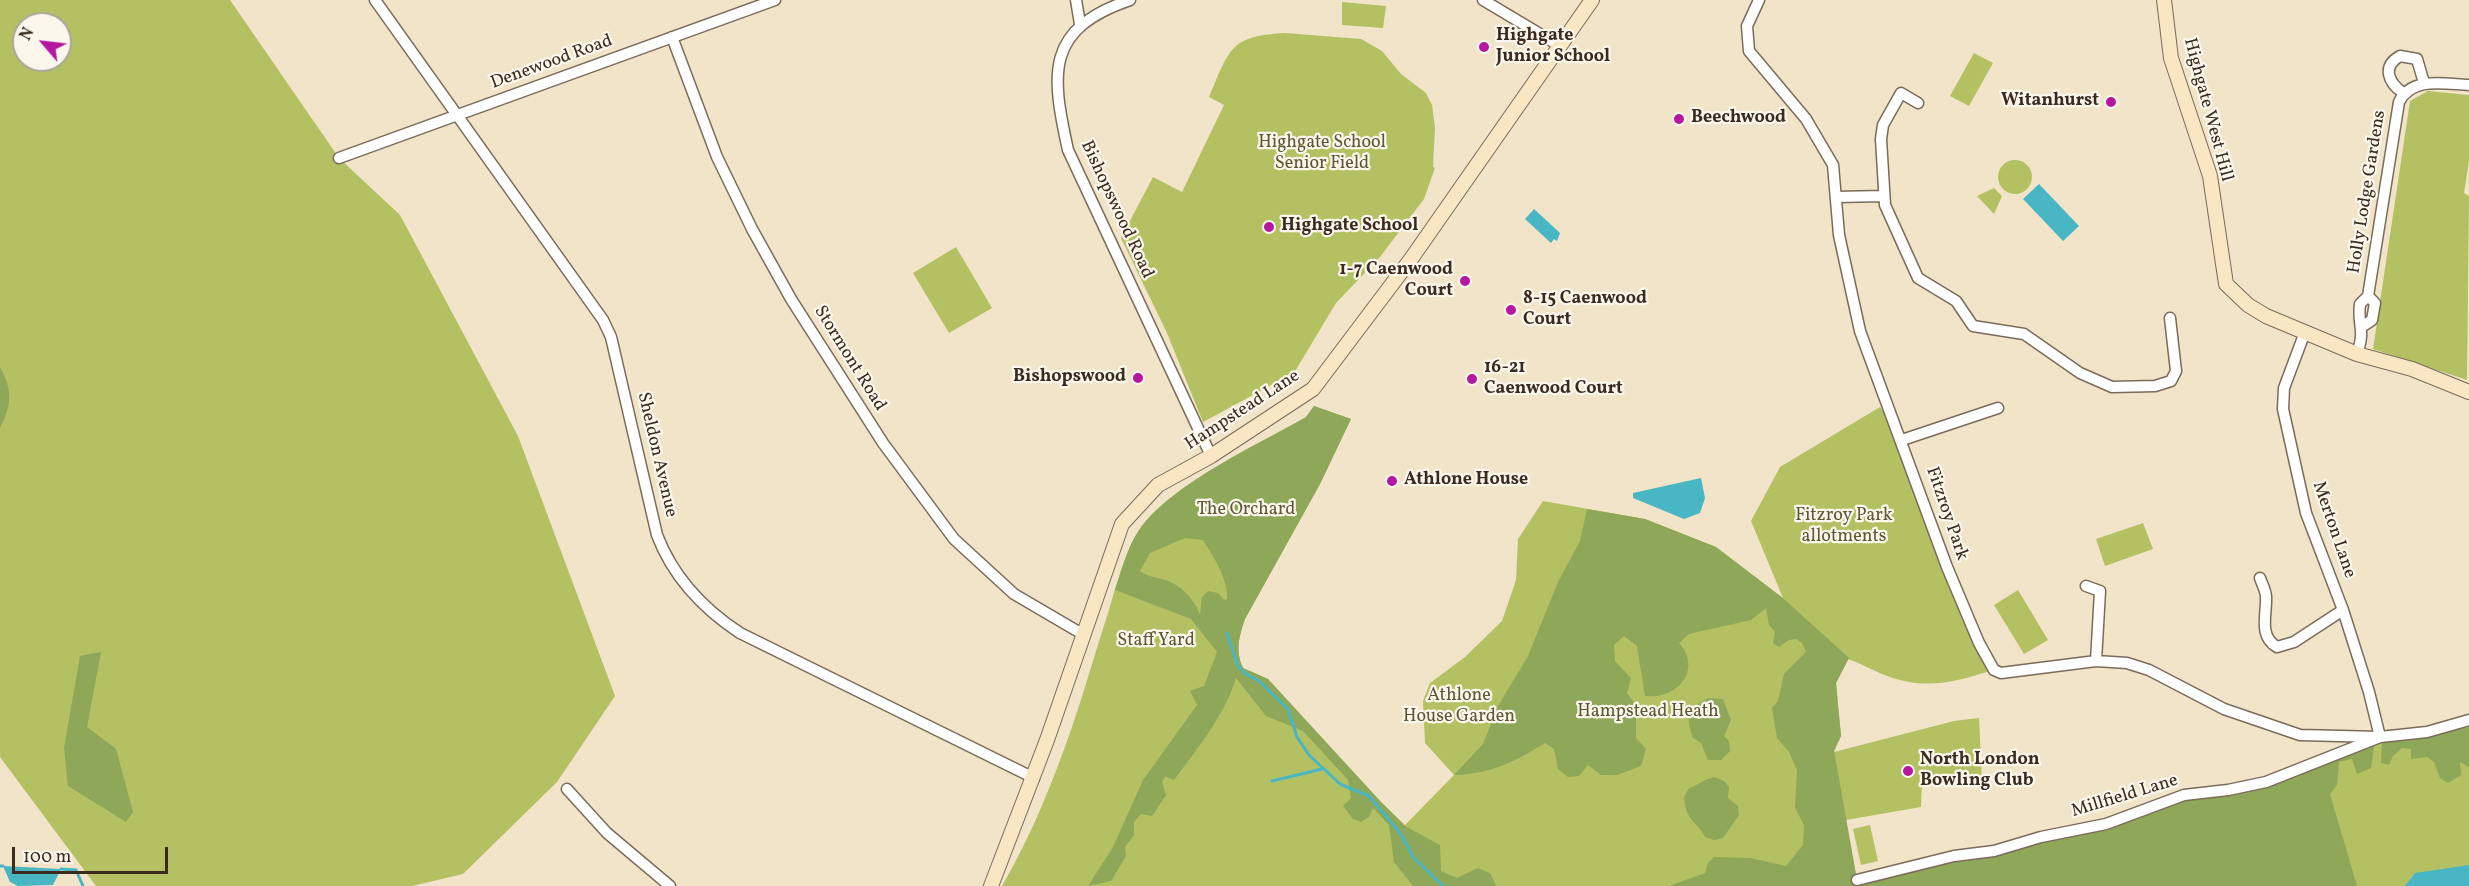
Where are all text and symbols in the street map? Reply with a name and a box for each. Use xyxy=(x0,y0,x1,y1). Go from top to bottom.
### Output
north arrow xyxy=(12,12,72,72)
text: N xyxy=(15,24,40,45)
place label: Highgate Junior School xyxy=(1496,26,1610,68)
street label: Denewood Road xyxy=(488,31,616,95)
street label: Highgate West Hill xyxy=(2177,36,2237,184)
marker: Highgate Junior School xyxy=(1477,40,1491,54)
place label: Witanhurst xyxy=(2001,91,2099,113)
marker: Witanhurst xyxy=(2104,95,2118,109)
place label: Beechwood xyxy=(1691,108,1786,130)
street label: Holly Lodge Gardens xyxy=(2344,109,2392,275)
marker: Beechwood xyxy=(1672,112,1686,126)
park label: Highgate School Senior Field xyxy=(1258,133,1386,176)
street label: Bishopswood Road xyxy=(1075,138,1157,282)
place label: Highgate School xyxy=(1281,216,1418,238)
marker: Highgate School xyxy=(1262,220,1276,234)
place label: 1-7 Caenwood Court xyxy=(1339,260,1453,302)
marker: 1-7 Caenwood Court xyxy=(1458,274,1472,288)
place label: 8-15 Caenwood Court xyxy=(1523,289,1647,332)
street label: Stormont Road xyxy=(808,302,890,416)
marker: 8-15 Caenwood Court xyxy=(1504,303,1518,317)
place label: 16-21 Caenwood Court xyxy=(1484,358,1623,400)
street label: Hampstead Lane xyxy=(1182,366,1304,456)
place label: Bishopswood xyxy=(1013,367,1126,389)
marker: Bishopswood xyxy=(1131,371,1145,385)
marker: 16-21 Caenwood Court xyxy=(1465,372,1479,386)
street label: Sheldon Avenue xyxy=(631,390,681,520)
street label: Fitzroy Park xyxy=(1920,464,1972,564)
place label: Athlone House xyxy=(1404,470,1528,492)
marker: Athlone House xyxy=(1385,474,1399,488)
street label: Merton Lane xyxy=(2306,479,2360,581)
park label: The Orchard xyxy=(1197,500,1295,522)
park label: Fitzroy Park allotments xyxy=(1795,506,1893,548)
park label: Staff Yard xyxy=(1117,631,1195,653)
park label: Athlone House Garden xyxy=(1403,686,1515,728)
park label: Hampstead Heath xyxy=(1577,702,1719,724)
place label: North London Bowling Club xyxy=(1920,750,2040,792)
marker: North London Bowling Club xyxy=(1901,764,1915,778)
street label: Millfield Lane xyxy=(2069,771,2181,823)
scale bar xyxy=(15,835,171,873)
text: 100 m xyxy=(23,845,72,870)

